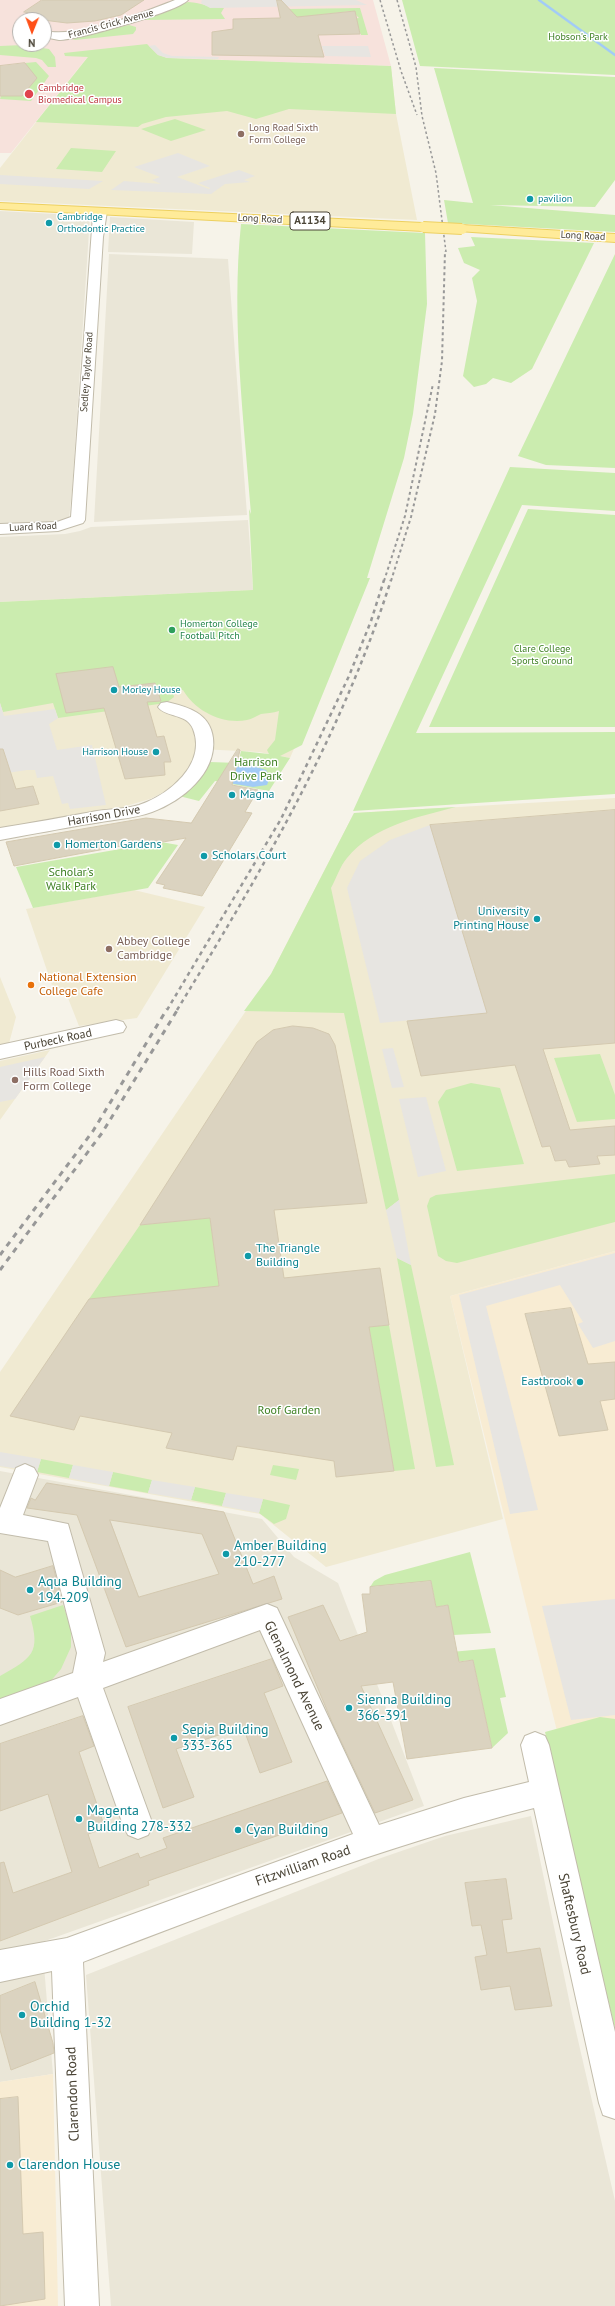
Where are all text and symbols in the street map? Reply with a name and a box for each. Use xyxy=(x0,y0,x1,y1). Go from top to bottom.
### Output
street label: Francis Crick Avenue xyxy=(67,7,155,41)
north arrow xyxy=(12,12,52,52)
park label: Hobson's Park xyxy=(548,31,608,43)
text: N xyxy=(28,36,36,50)
place label: Cambridge Biomedical Campus xyxy=(38,82,122,106)
marker: Cambridge Biomedical Campus xyxy=(23,88,35,100)
place label: Long Road Sixth Form College xyxy=(249,122,318,146)
marker: Long Road Sixth Form College xyxy=(236,129,246,139)
place label: pavilion xyxy=(538,193,572,205)
marker: pavilion xyxy=(525,194,535,204)
place label: Cambridge Orthodontic Practice xyxy=(57,211,145,234)
street label: Long Road xyxy=(237,212,283,226)
road number: A1134 xyxy=(290,212,330,230)
marker: Cambridge Orthodontic Practice xyxy=(44,218,54,228)
street label: Long Road xyxy=(560,229,606,243)
street label: Sedley Taylor Road xyxy=(78,331,96,413)
street label: Luard Road xyxy=(9,520,57,534)
place label: Homerton College Football Pitch xyxy=(180,618,258,642)
marker: Homerton College Football Pitch xyxy=(167,625,177,635)
park label: Clare College Sports Ground xyxy=(511,643,573,666)
place label: Morley House xyxy=(122,684,181,696)
marker: Morley House xyxy=(109,685,119,695)
place label: Harrison House xyxy=(82,746,148,758)
marker: Harrison House xyxy=(151,747,161,757)
park label: Harrison Drive Park xyxy=(230,756,282,784)
place label: Magna xyxy=(240,788,274,802)
marker: Magna xyxy=(227,790,237,800)
street label: Harrison Drive xyxy=(67,803,141,829)
place label: Homerton Gardens xyxy=(65,838,161,852)
marker: Homerton Gardens xyxy=(52,840,62,850)
place label: Scholars Court xyxy=(212,849,286,863)
marker: Scholars Court xyxy=(199,851,209,861)
park label: Scholar's Walk Park xyxy=(46,866,96,894)
place label: University Printing House xyxy=(453,905,529,933)
marker: University Printing House xyxy=(532,914,542,924)
place label: Abbey College Cambridge xyxy=(117,935,190,963)
marker: Abbey College Cambridge xyxy=(104,944,114,954)
place label: National Extension College Cafe xyxy=(39,971,136,999)
marker: National Extension College Cafe xyxy=(26,980,36,990)
street label: Purbeck Road xyxy=(23,1026,93,1054)
place label: Hills Road Sixth Form College xyxy=(23,1066,105,1094)
marker: Hills Road Sixth Form College xyxy=(10,1075,20,1085)
place label: The Triangle Building xyxy=(256,1242,320,1270)
marker: The Triangle Building xyxy=(243,1251,253,1261)
place label: Eastbrook xyxy=(521,1375,572,1389)
marker: Eastbrook xyxy=(575,1377,585,1387)
park label: Roof Garden xyxy=(258,1404,320,1418)
place label: Amber Building 210-277 xyxy=(234,1538,327,1570)
marker: Amber Building 210-277 xyxy=(221,1549,231,1559)
place label: Aqua Building 194-209 xyxy=(38,1574,122,1606)
marker: Aqua Building 194-209 xyxy=(25,1585,35,1595)
street label: Glenalmond Avenue xyxy=(260,1618,328,1734)
place label: Sienna Building 366-391 xyxy=(357,1692,451,1724)
marker: Sienna Building 366-391 xyxy=(344,1703,354,1713)
place label: Sepia Building 333-365 xyxy=(182,1722,269,1754)
marker: Sepia Building 333-365 xyxy=(169,1733,179,1743)
place label: Magenta Building 278-332 xyxy=(87,1803,192,1836)
marker: Magenta Building 278-332 xyxy=(74,1814,84,1824)
place label: Cyan Building xyxy=(246,1822,328,1838)
marker: Cyan Building xyxy=(233,1825,243,1835)
street label: Fitzwilliam Road xyxy=(253,1842,353,1890)
street label: Shaftesbury Road xyxy=(554,1872,594,1976)
place label: Orchid Building 1-32 xyxy=(30,1999,112,2032)
marker: Orchid Building 1-32 xyxy=(17,2010,27,2020)
street label: Clarendon Road xyxy=(63,2046,83,2142)
place label: Clarendon House xyxy=(18,2157,120,2173)
marker: Clarendon House xyxy=(5,2160,15,2170)

